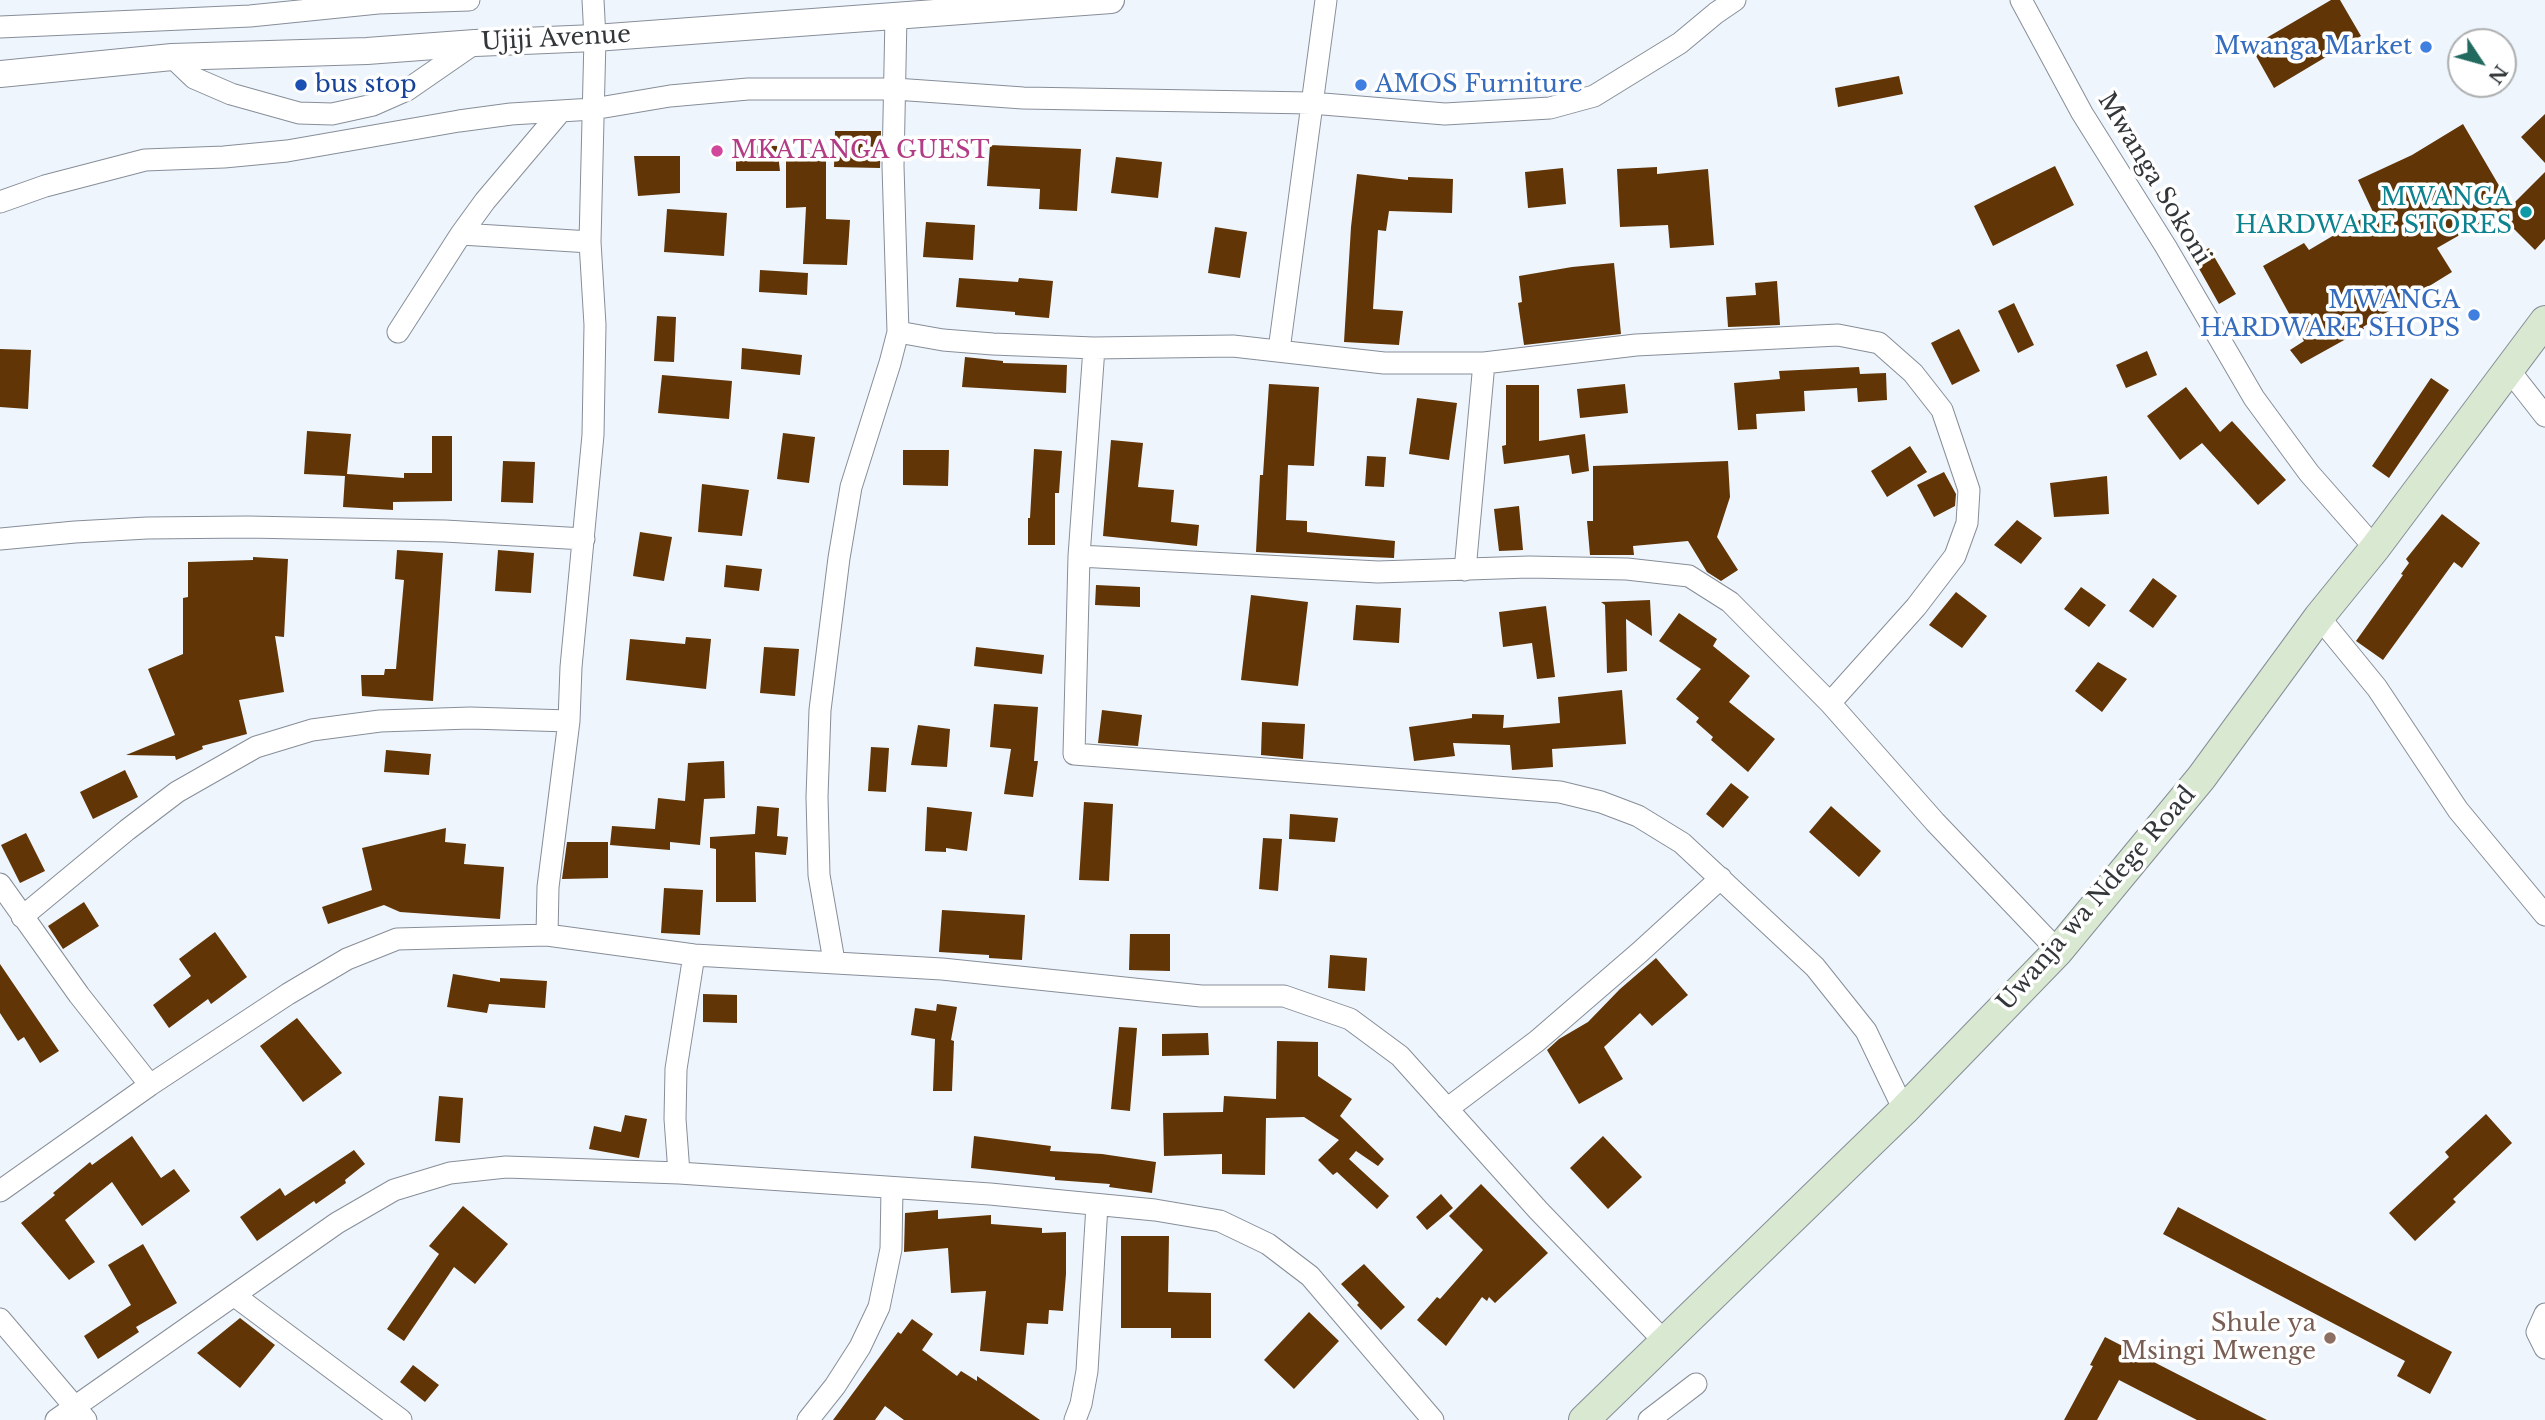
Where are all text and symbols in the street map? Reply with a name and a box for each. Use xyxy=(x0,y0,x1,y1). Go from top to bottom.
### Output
street label: Ujiji Avenue xyxy=(480,21,632,57)
north arrow xyxy=(2447,28,2517,98)
place label: Mwanga Market xyxy=(2214,33,2412,61)
marker: Mwanga Market xyxy=(2418,39,2434,55)
text: N xyxy=(2483,60,2512,88)
place label: bus stop xyxy=(315,71,417,99)
place label: AMOS Furniture xyxy=(1375,71,1583,99)
marker: bus stop xyxy=(293,77,309,93)
marker: AMOS Furniture xyxy=(1353,77,1369,93)
street label: Mwanga Sokoni xyxy=(2091,88,2217,270)
place label: MKATANGA GUEST xyxy=(731,137,990,165)
marker: MKATANGA GUEST xyxy=(709,143,725,159)
place label: MWANGA HARDWARE STORES xyxy=(2235,184,2512,240)
marker: MWANGA HARDWARE STORES xyxy=(2518,204,2534,220)
place label: MWANGA HARDWARE SHOPS xyxy=(2200,287,2460,343)
marker: MWANGA HARDWARE SHOPS xyxy=(2466,307,2482,323)
street label: Uwanja wa Ndege Road xyxy=(1992,781,2202,1017)
place label: Shule ya Msingi Mwenge xyxy=(2121,1310,2316,1366)
marker: Shule ya Msingi Mwenge xyxy=(2322,1330,2338,1346)

